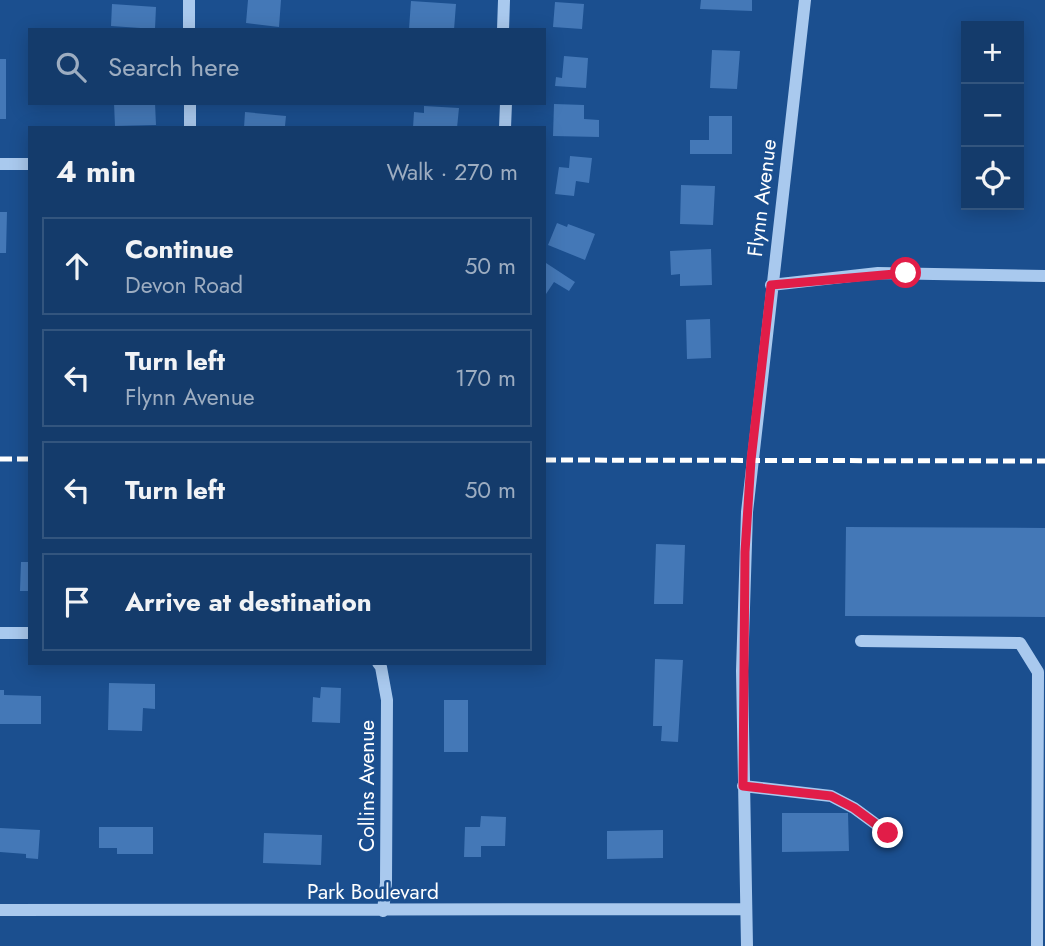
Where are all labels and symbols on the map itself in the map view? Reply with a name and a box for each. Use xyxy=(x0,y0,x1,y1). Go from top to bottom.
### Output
street label: Flynn Avenue xyxy=(740,137,784,259)
route start xyxy=(890,257,921,288)
street label: Collins Avenue xyxy=(352,720,382,852)
route end xyxy=(872,817,903,848)
street label: Park Boulevard xyxy=(307,877,439,907)

